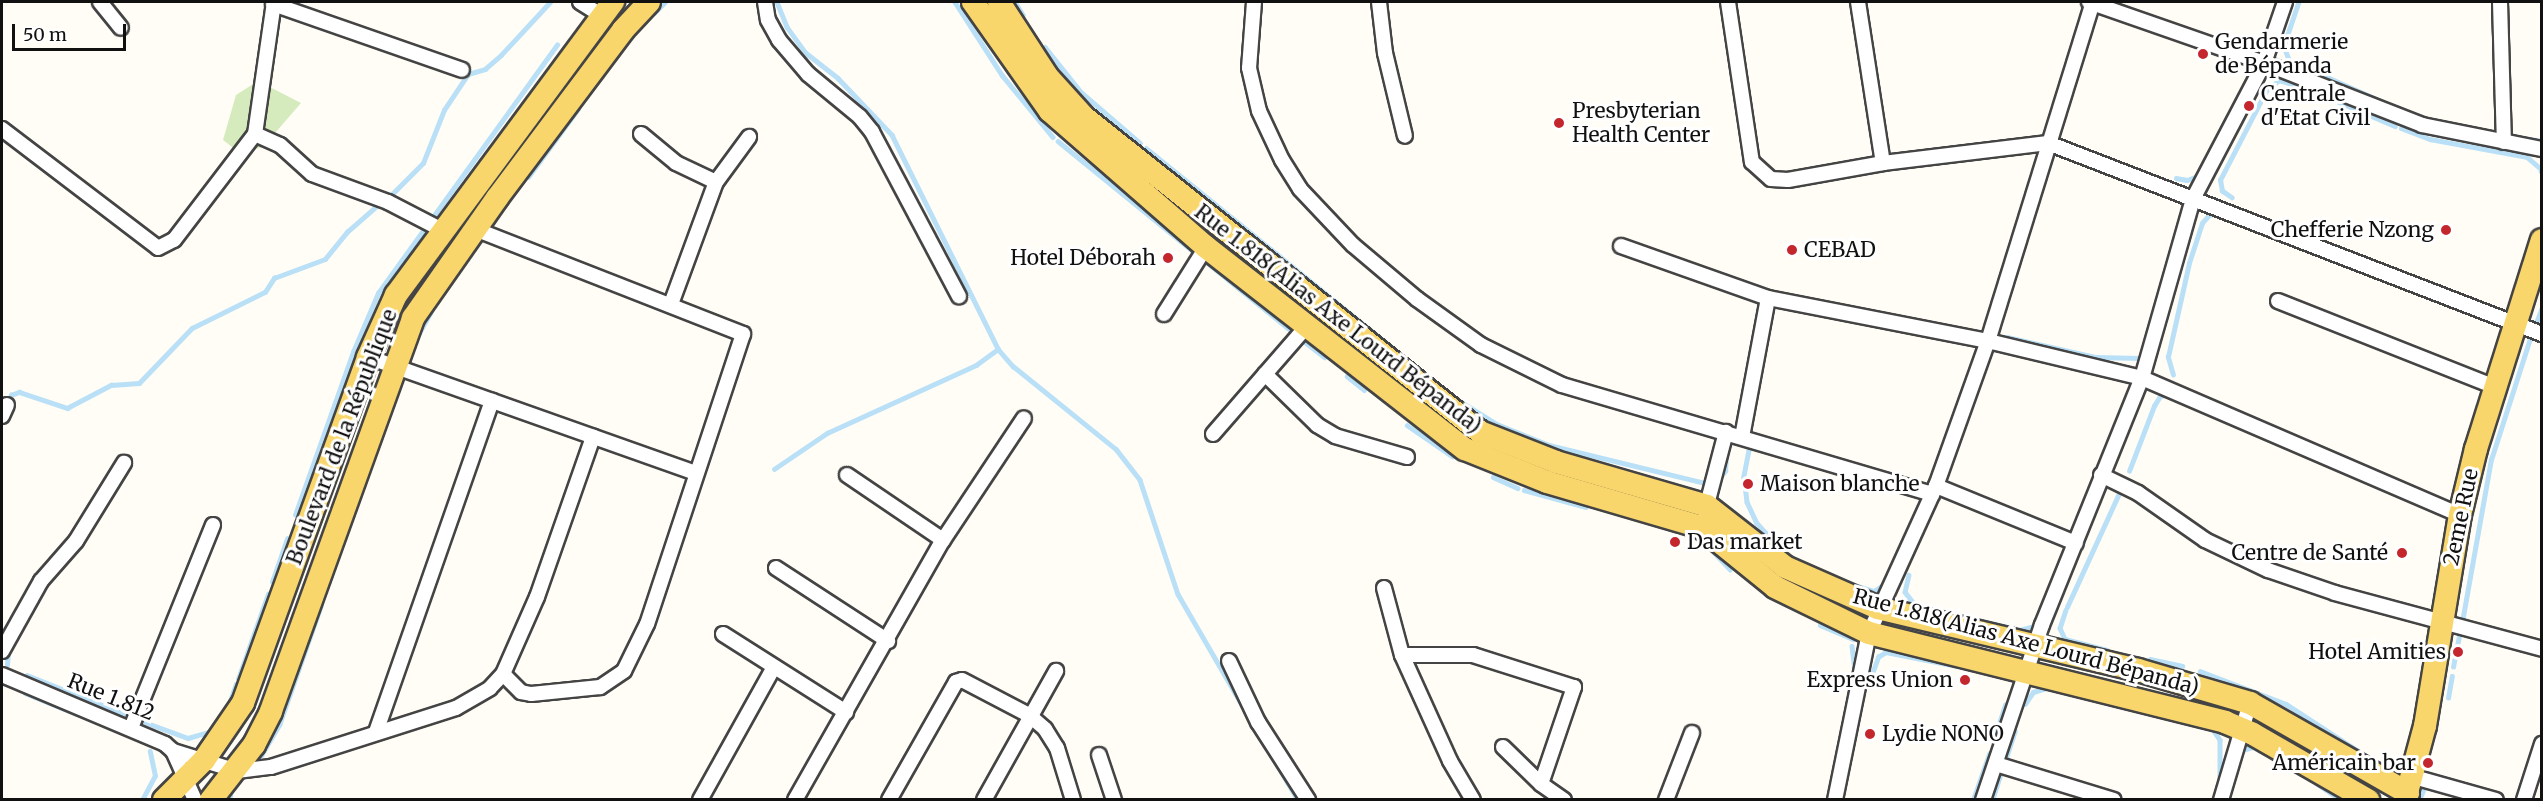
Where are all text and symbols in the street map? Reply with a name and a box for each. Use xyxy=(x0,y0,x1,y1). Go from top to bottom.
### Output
scale bar xyxy=(15,12,129,50)
text: 50 m xyxy=(23,23,67,46)
place label: Gendarmerie de Bépanda xyxy=(2215,29,2348,79)
marker: Gendarmerie de Bépanda xyxy=(2196,47,2210,61)
place label: Centrale d'Etat Civil xyxy=(2261,81,2370,131)
place label: Presbyterian Health Center xyxy=(1572,98,1710,148)
marker: Centrale d'Etat Civil xyxy=(2242,99,2256,113)
marker: Presbyterian Health Center xyxy=(1550,114,1568,132)
street label: Rue 1.818(Alias Axe Lourd Bépanda) xyxy=(1190,199,1486,439)
place label: Chefferie Nzong xyxy=(2271,217,2434,243)
marker: Chefferie Nzong xyxy=(2439,223,2453,237)
place label: CEBAD xyxy=(1804,237,1876,263)
marker: CEBAD xyxy=(1785,243,1799,257)
place label: Hotel Déborah xyxy=(1010,245,1156,271)
marker: Hotel Déborah xyxy=(1161,251,1175,265)
street label: Boulevard de la République xyxy=(282,306,402,568)
street label: 2eme Rue xyxy=(2438,466,2484,568)
place label: Maison blanche xyxy=(1760,471,1919,497)
marker: Maison blanche xyxy=(1741,477,1755,491)
place label: Das market xyxy=(1687,529,1802,555)
marker: Das market xyxy=(1668,535,1682,549)
place label: Centre de Santé xyxy=(2232,540,2388,566)
marker: Centre de Santé xyxy=(2393,544,2411,562)
street label: Rue 1.818(Alias Axe Lourd Bépanda) xyxy=(1850,584,2202,700)
place label: Hotel Amities xyxy=(2308,639,2446,665)
marker: Hotel Amities xyxy=(2451,645,2465,659)
place label: Express Union xyxy=(1806,667,1953,693)
street label: Rue 1.812 xyxy=(64,668,158,726)
marker: Express Union xyxy=(1958,673,1972,687)
place label: Lydie NONO xyxy=(1882,721,2004,747)
marker: Lydie NONO xyxy=(1863,727,1877,741)
place label: Américain bar xyxy=(2272,750,2416,776)
marker: Américain bar xyxy=(2421,756,2435,770)

